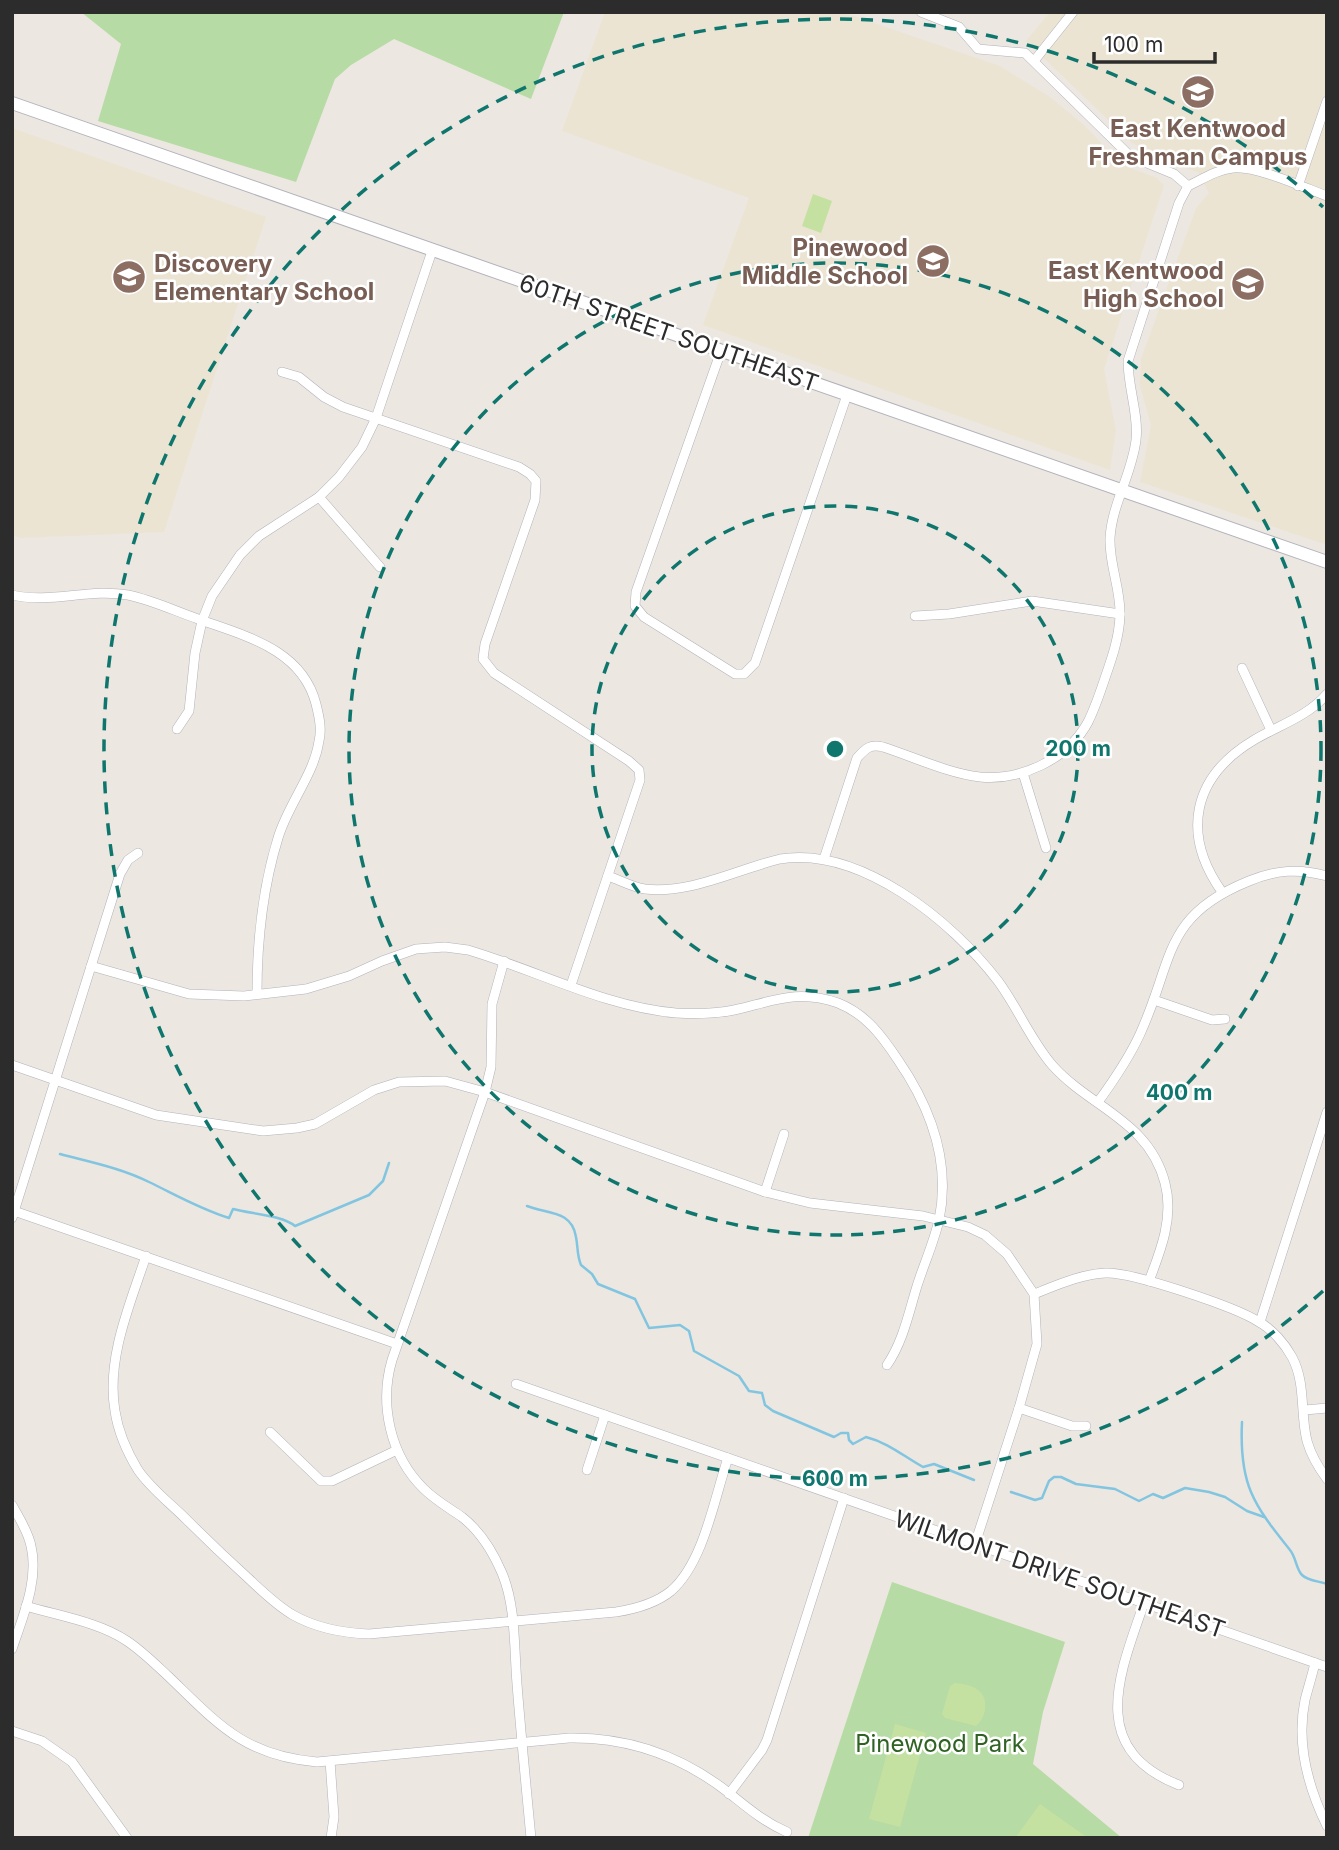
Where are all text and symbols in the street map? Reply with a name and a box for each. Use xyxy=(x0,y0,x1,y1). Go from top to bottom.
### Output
scale bar xyxy=(1094,21,1215,65)
text: 100 m xyxy=(1104,32,1163,57)
school or university icon: East Kentwood Freshman Campus xyxy=(1179,73,1217,111)
place label: East Kentwood Freshman Campus xyxy=(1088,114,1308,171)
place label: Pinewood Middle School xyxy=(742,233,908,290)
school or university icon: Pinewood Middle School xyxy=(914,242,952,280)
place label: Discovery Elementary School xyxy=(154,249,374,306)
place label: East Kentwood High School xyxy=(1048,256,1224,313)
school or university icon: Discovery Elementary School xyxy=(110,258,148,296)
school or university icon: East Kentwood High School xyxy=(1229,265,1267,303)
street label: 60TH STREET SOUTHEAST xyxy=(516,268,822,398)
text: 200 m xyxy=(1045,736,1111,761)
centre of rings xyxy=(823,737,847,761)
text: 400 m xyxy=(1146,1080,1212,1105)
text: 600 m xyxy=(802,1466,868,1491)
street label: WILMONT DRIVE SOUTHEAST xyxy=(891,1504,1229,1644)
park label: Pinewood Park xyxy=(855,1729,1025,1758)

